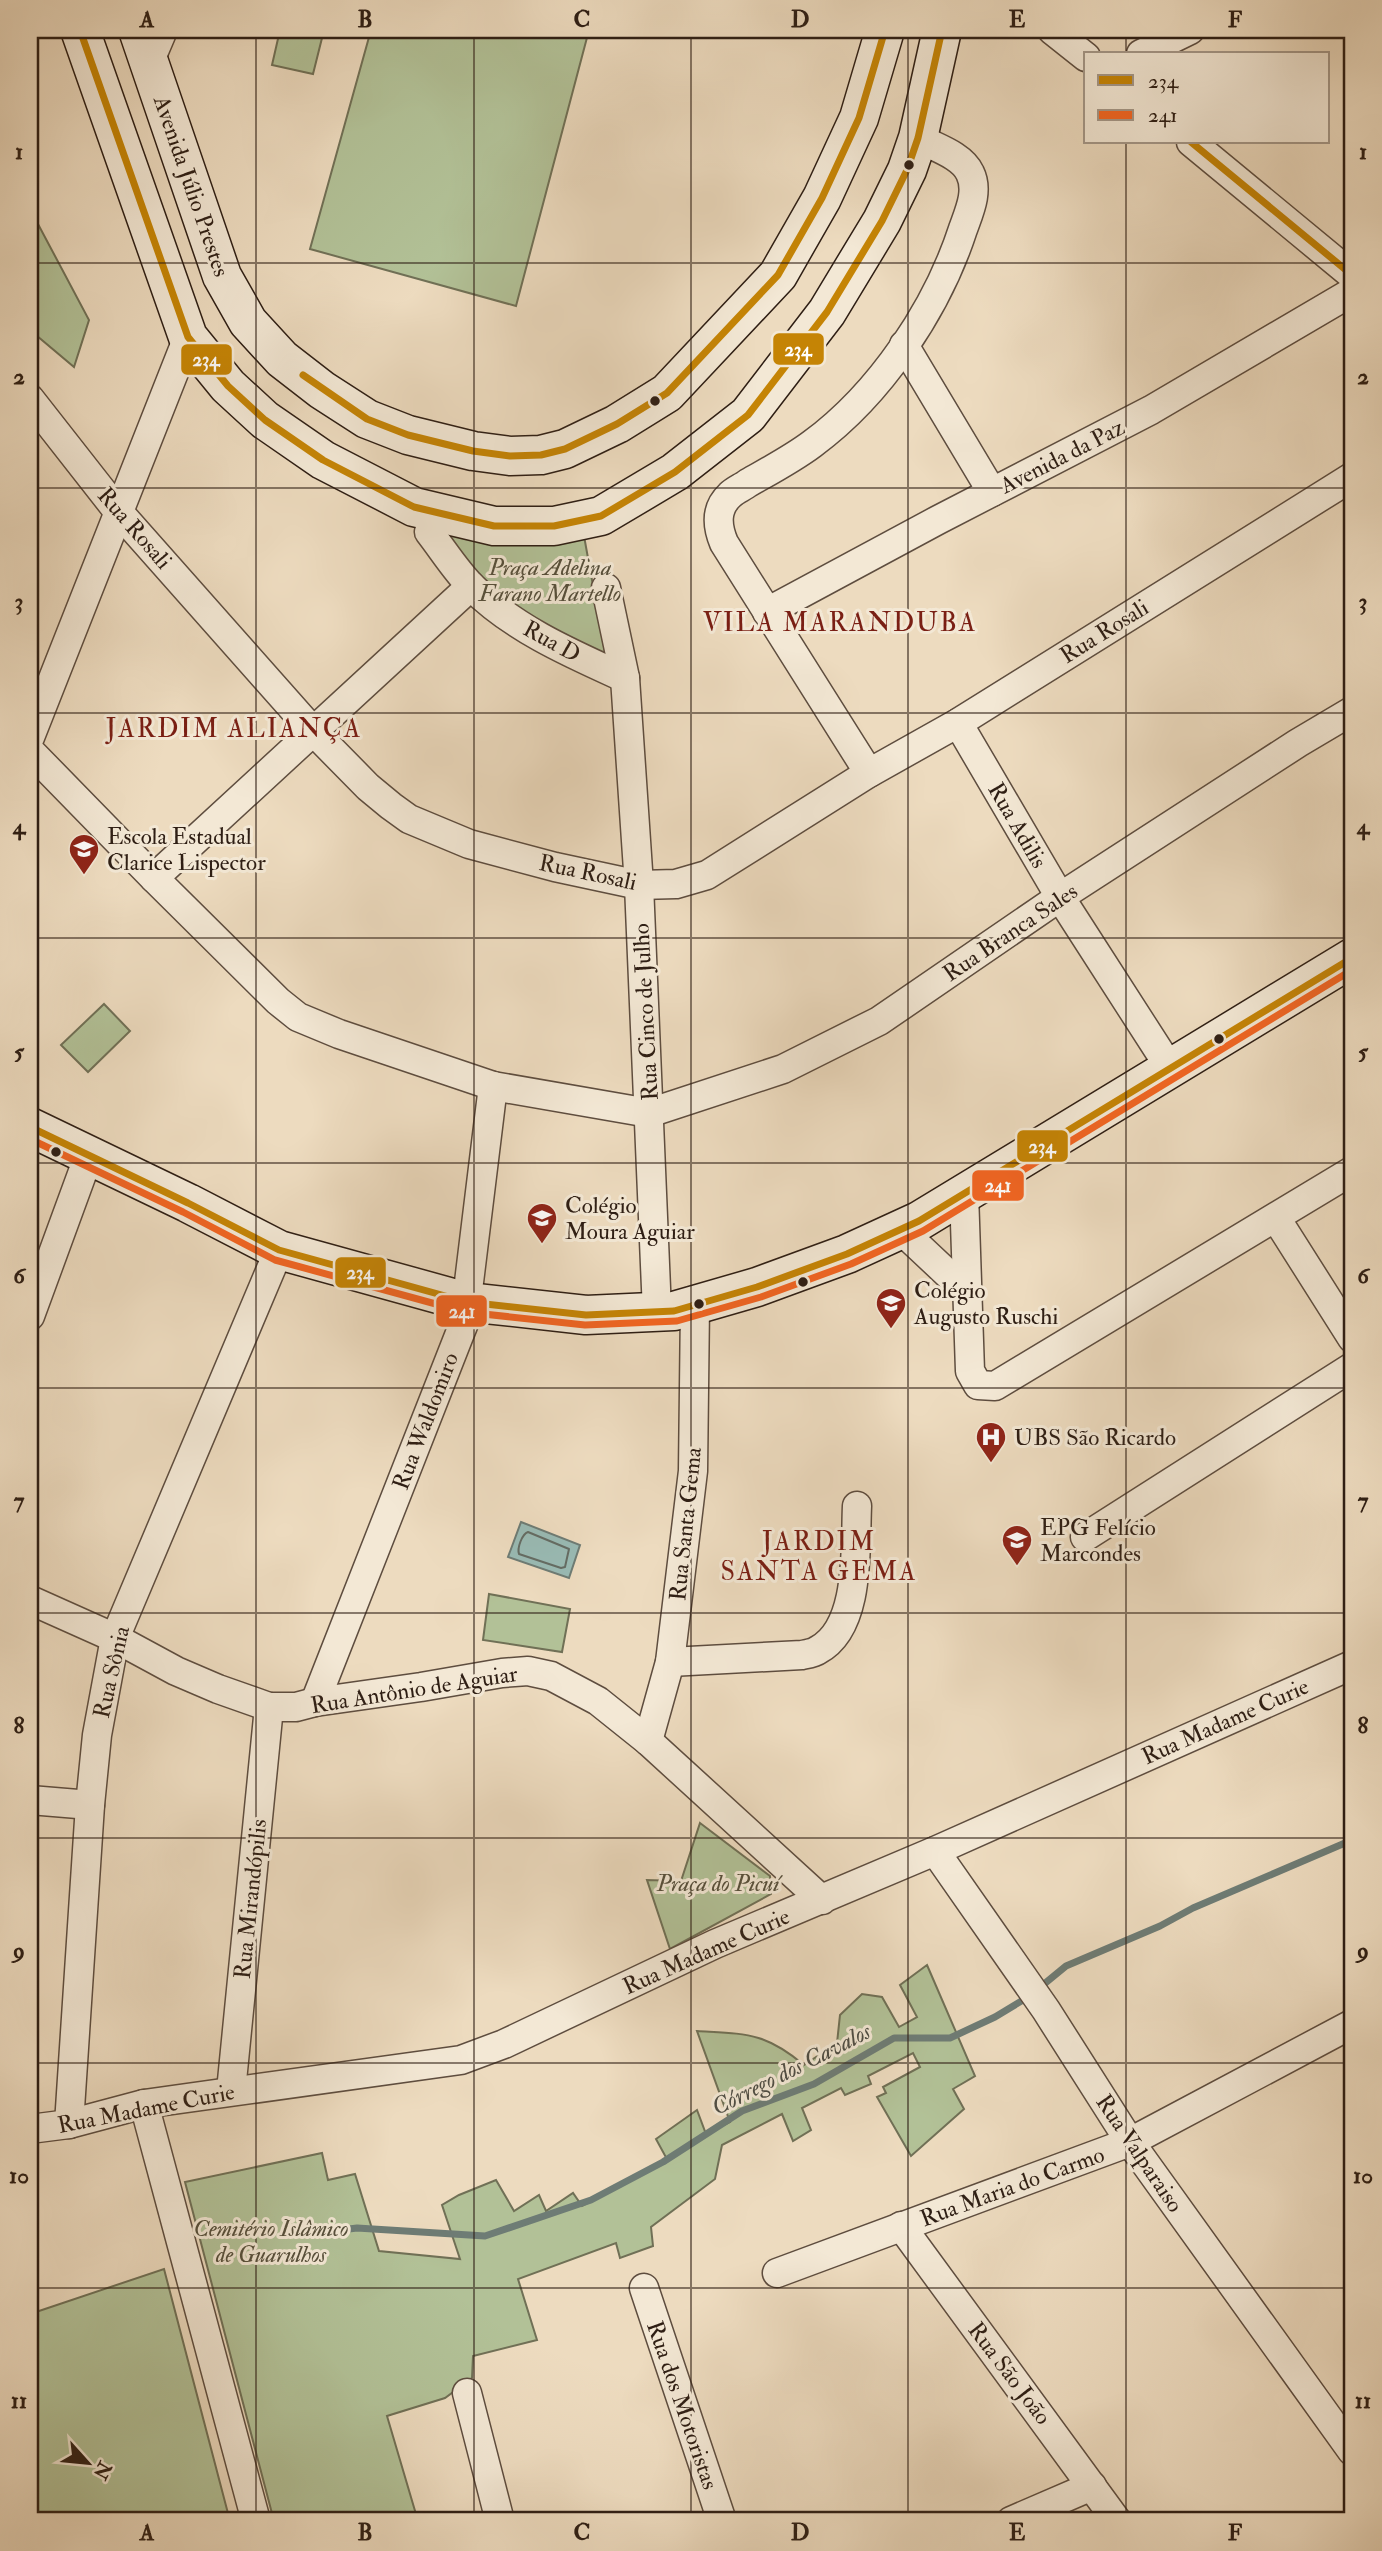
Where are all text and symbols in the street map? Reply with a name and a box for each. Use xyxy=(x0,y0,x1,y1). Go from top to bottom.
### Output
text: A xyxy=(139,5,155,34)
text: B xyxy=(357,5,373,34)
text: C xyxy=(574,5,590,34)
text: D xyxy=(791,5,809,34)
text: E xyxy=(1009,5,1026,34)
text: F xyxy=(1228,5,1243,34)
legend xyxy=(1084,52,1330,144)
text: 234 xyxy=(1148,68,1180,95)
street label: Avenida Júlio Prestes xyxy=(147,91,236,281)
text: 241 xyxy=(1148,102,1177,129)
text: 1 xyxy=(15,137,23,166)
text: 1 xyxy=(1359,137,1367,166)
unlabelled marker xyxy=(902,158,916,172)
line badge: 234 xyxy=(772,332,825,366)
text: 234 xyxy=(784,338,813,362)
line badge: 234 xyxy=(180,343,233,376)
text: 234 xyxy=(192,348,221,372)
text: 2 xyxy=(13,362,25,391)
text: 2 xyxy=(1357,362,1369,391)
unlabelled marker xyxy=(648,394,662,408)
street label: Avenida da Paz xyxy=(994,413,1129,501)
street label: Rua Rosali xyxy=(91,481,178,575)
park label: Praça Adelina Farano Martello xyxy=(478,553,621,608)
text: 3 xyxy=(15,587,23,616)
text: 3 xyxy=(1359,587,1367,616)
street label: Rua Rosali xyxy=(1055,593,1154,670)
district label: VILA MARANDUBA xyxy=(703,607,977,639)
street label: Rua D xyxy=(518,614,586,669)
district label: JARDIM ALIANÇA xyxy=(105,713,362,745)
street label: Rua Adilis xyxy=(981,777,1054,873)
text: 4 xyxy=(12,812,27,841)
text: 4 xyxy=(1356,812,1371,841)
place label: Escola Estadual Clarice Lispector xyxy=(107,822,266,878)
school or university icon: Escola Estadual Clarice Lispector xyxy=(67,832,101,876)
street label: Rua Rosali xyxy=(536,848,639,897)
street label: Rua Branca Sales xyxy=(937,877,1083,988)
street label: Rua Cinco de Julho xyxy=(626,923,665,1101)
unlabelled marker xyxy=(1212,1032,1226,1046)
text: 5 xyxy=(14,1037,25,1066)
text: 5 xyxy=(1358,1037,1369,1066)
line badge: 234 xyxy=(1016,1129,1069,1163)
text: 234 xyxy=(1028,1135,1057,1159)
unlabelled marker xyxy=(49,1145,63,1159)
line badge: 241 xyxy=(971,1169,1025,1202)
text: 241 xyxy=(985,1174,1012,1198)
place label: Colégio Moura Aguiar xyxy=(565,1191,695,1246)
school or university icon: Colégio Moura Aguiar xyxy=(525,1201,559,1245)
line badge: 234 xyxy=(334,1256,387,1289)
text: 6 xyxy=(13,1261,27,1290)
text: 234 xyxy=(346,1261,375,1285)
text: 6 xyxy=(1357,1261,1371,1290)
unlabelled marker xyxy=(796,1275,810,1289)
place label: Colégio Augusto Ruschi xyxy=(913,1276,1058,1331)
school or university icon: Colégio Augusto Ruschi xyxy=(874,1286,908,1330)
line badge: 241 xyxy=(435,1294,488,1328)
unlabelled marker xyxy=(692,1297,706,1311)
text: 241 xyxy=(449,1300,476,1324)
street label: Rua Waldomiro xyxy=(386,1348,465,1494)
hospital icon: UBS São Ricardo xyxy=(974,1420,1008,1464)
place label: UBS São Ricardo xyxy=(1014,1423,1176,1452)
street label: Rua Santa Gema xyxy=(663,1445,708,1602)
text: 7 xyxy=(14,1486,25,1515)
text: 7 xyxy=(1358,1486,1369,1515)
place label: EPG Felício Marcondes xyxy=(1040,1513,1156,1568)
school or university icon: EPG Felício Marcondes xyxy=(1000,1523,1034,1567)
district label: JARDIM SANTA GEMA xyxy=(720,1526,918,1588)
street label: Rua Sônia xyxy=(87,1623,136,1721)
street label: Rua Antônio de Aguiar xyxy=(309,1659,520,1720)
street label: Rua Madame Curie xyxy=(1137,1672,1314,1771)
text: 8 xyxy=(14,1711,25,1740)
text: 8 xyxy=(1358,1711,1369,1740)
street label: Rua Mirandópilis xyxy=(228,1818,274,1981)
park label: Praça do Picuí xyxy=(656,1869,783,1898)
street label: Rua Madame Curie xyxy=(618,1902,795,2001)
text: 9 xyxy=(11,1936,25,1965)
text: 9 xyxy=(1355,1936,1369,1965)
water label: Córrego dos Cavalos xyxy=(706,2016,876,2123)
street label: Rua Madame Curie xyxy=(55,2077,237,2140)
street label: Rua Valparaiso xyxy=(1089,2089,1190,2218)
street label: Rua Maria do Carmo xyxy=(916,2140,1108,2233)
text: 10 xyxy=(9,2161,29,2190)
text: 10 xyxy=(1353,2161,1373,2190)
park label: Cemitério Islâmico de Guarulhos xyxy=(193,2214,349,2269)
street label: Rua São João xyxy=(962,2316,1058,2430)
street label: Rua dos Motoristas xyxy=(640,2317,725,2493)
text: 11 xyxy=(11,2386,27,2415)
text: 11 xyxy=(1355,2386,1371,2415)
north arrow xyxy=(52,2428,122,2498)
text: N xyxy=(87,2456,117,2484)
text: A xyxy=(139,2518,155,2547)
text: B xyxy=(357,2518,373,2547)
text: C xyxy=(574,2518,590,2547)
text: D xyxy=(791,2518,809,2547)
text: E xyxy=(1009,2518,1026,2547)
text: F xyxy=(1228,2518,1243,2547)

